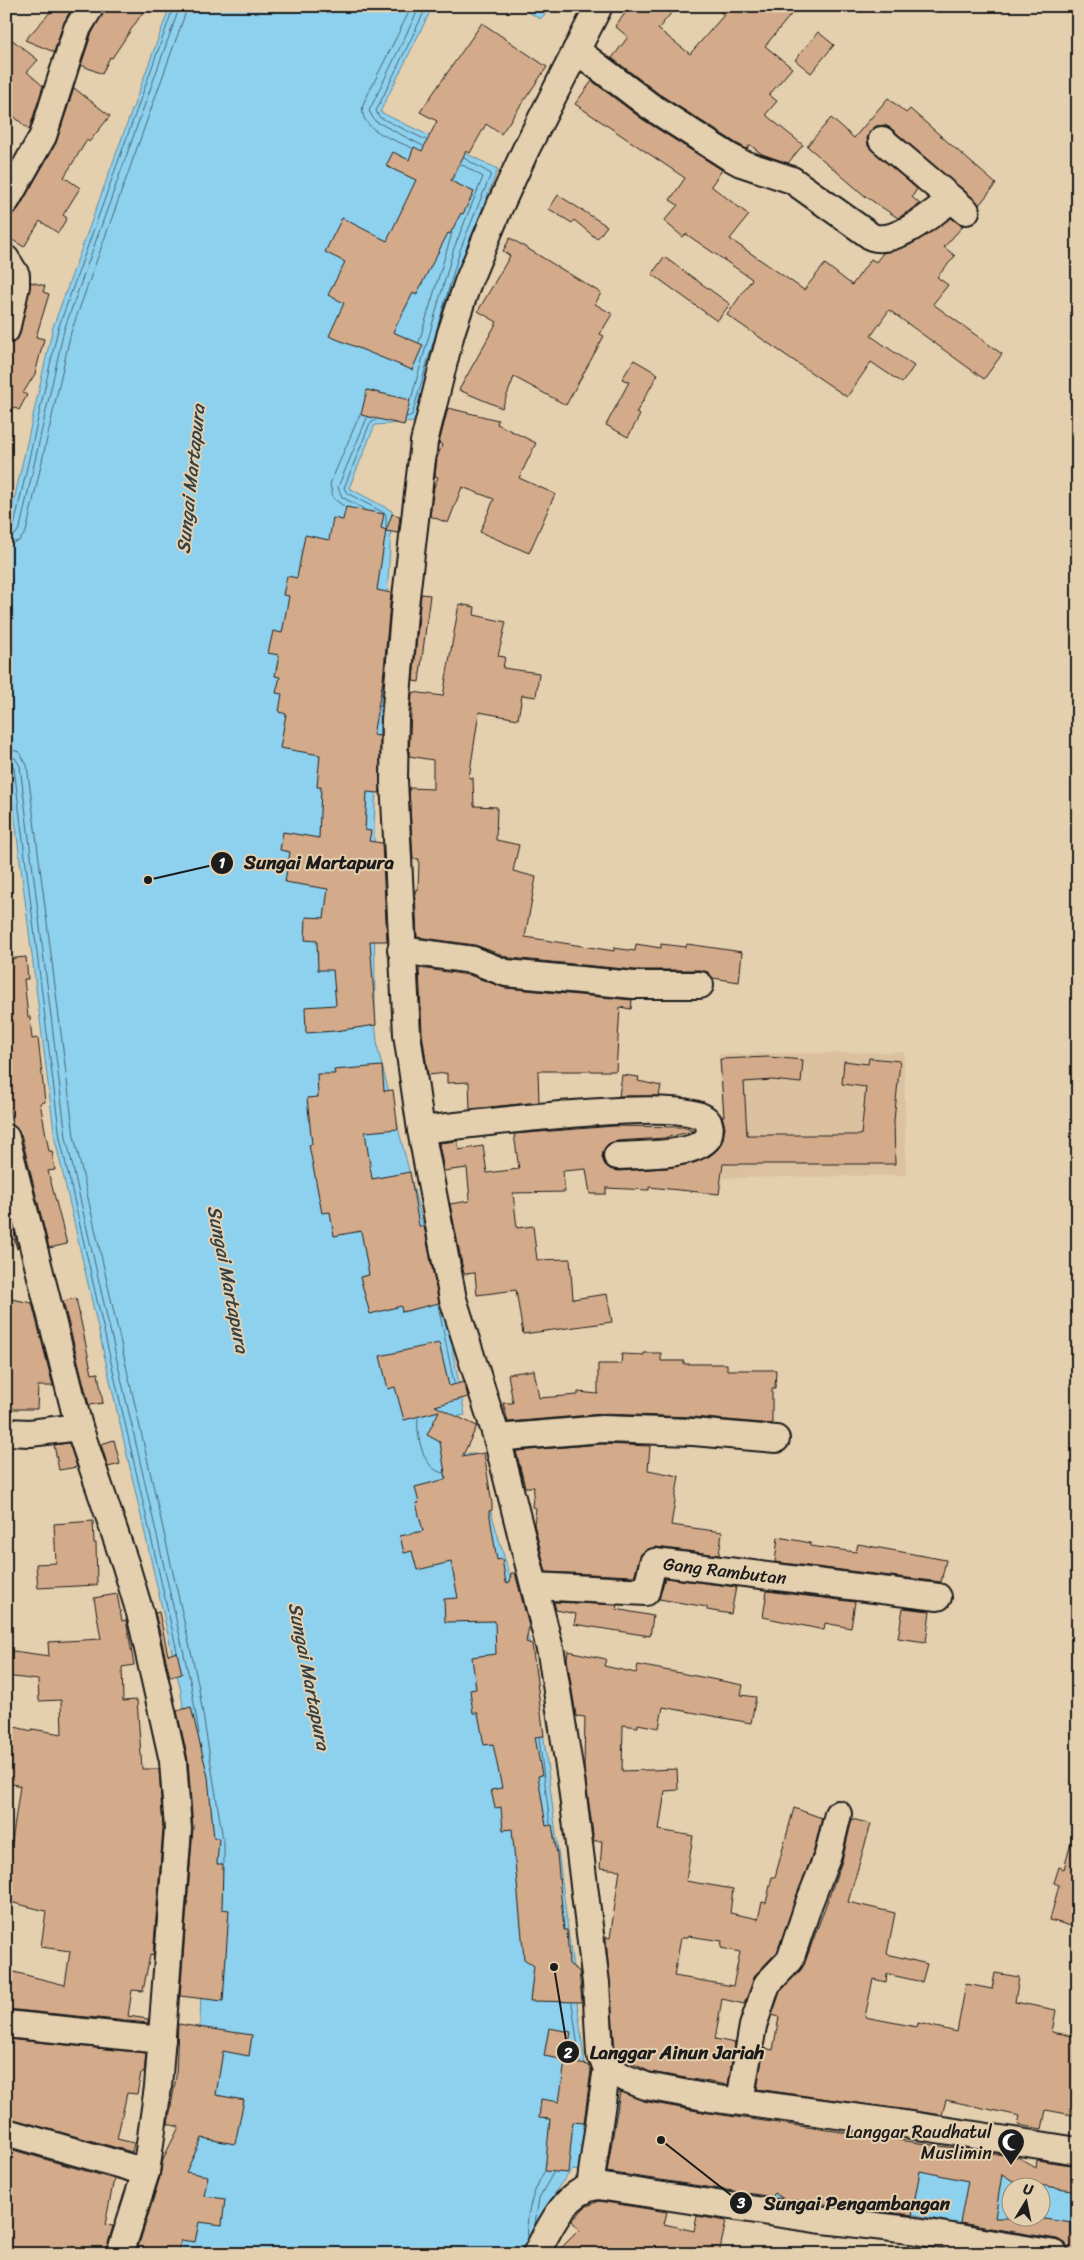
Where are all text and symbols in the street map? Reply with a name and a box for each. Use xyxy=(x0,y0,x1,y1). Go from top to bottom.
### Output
water label: Sungai Martapura xyxy=(166,401,215,555)
callout: Sungai Martapura xyxy=(209,846,404,880)
text: Sungai Martapura xyxy=(243,846,394,879)
text: 1 xyxy=(219,850,226,876)
water label: Sungai Martapura xyxy=(198,1202,259,1357)
street label: Gang Rambutan xyxy=(662,1548,789,1594)
water label: Sungai Martapura xyxy=(279,1599,340,1754)
callout: Langgar Ainun Jariah xyxy=(555,2035,775,2069)
text: Langgar Ainun Jariah xyxy=(590,2036,764,2069)
text: 2 xyxy=(563,2040,573,2066)
place label: Langgar Raudhatul Muslimin xyxy=(845,2116,993,2169)
mosque icon: Langgar Raudhatul Muslimin xyxy=(996,2127,1026,2166)
text: U xyxy=(1021,2177,1036,2203)
north arrow xyxy=(1002,2178,1052,2228)
callout: Sungai Pengambangan xyxy=(728,2186,960,2220)
text: Sungai Pengambangan xyxy=(763,2187,951,2220)
text: 3 xyxy=(736,2190,746,2216)

